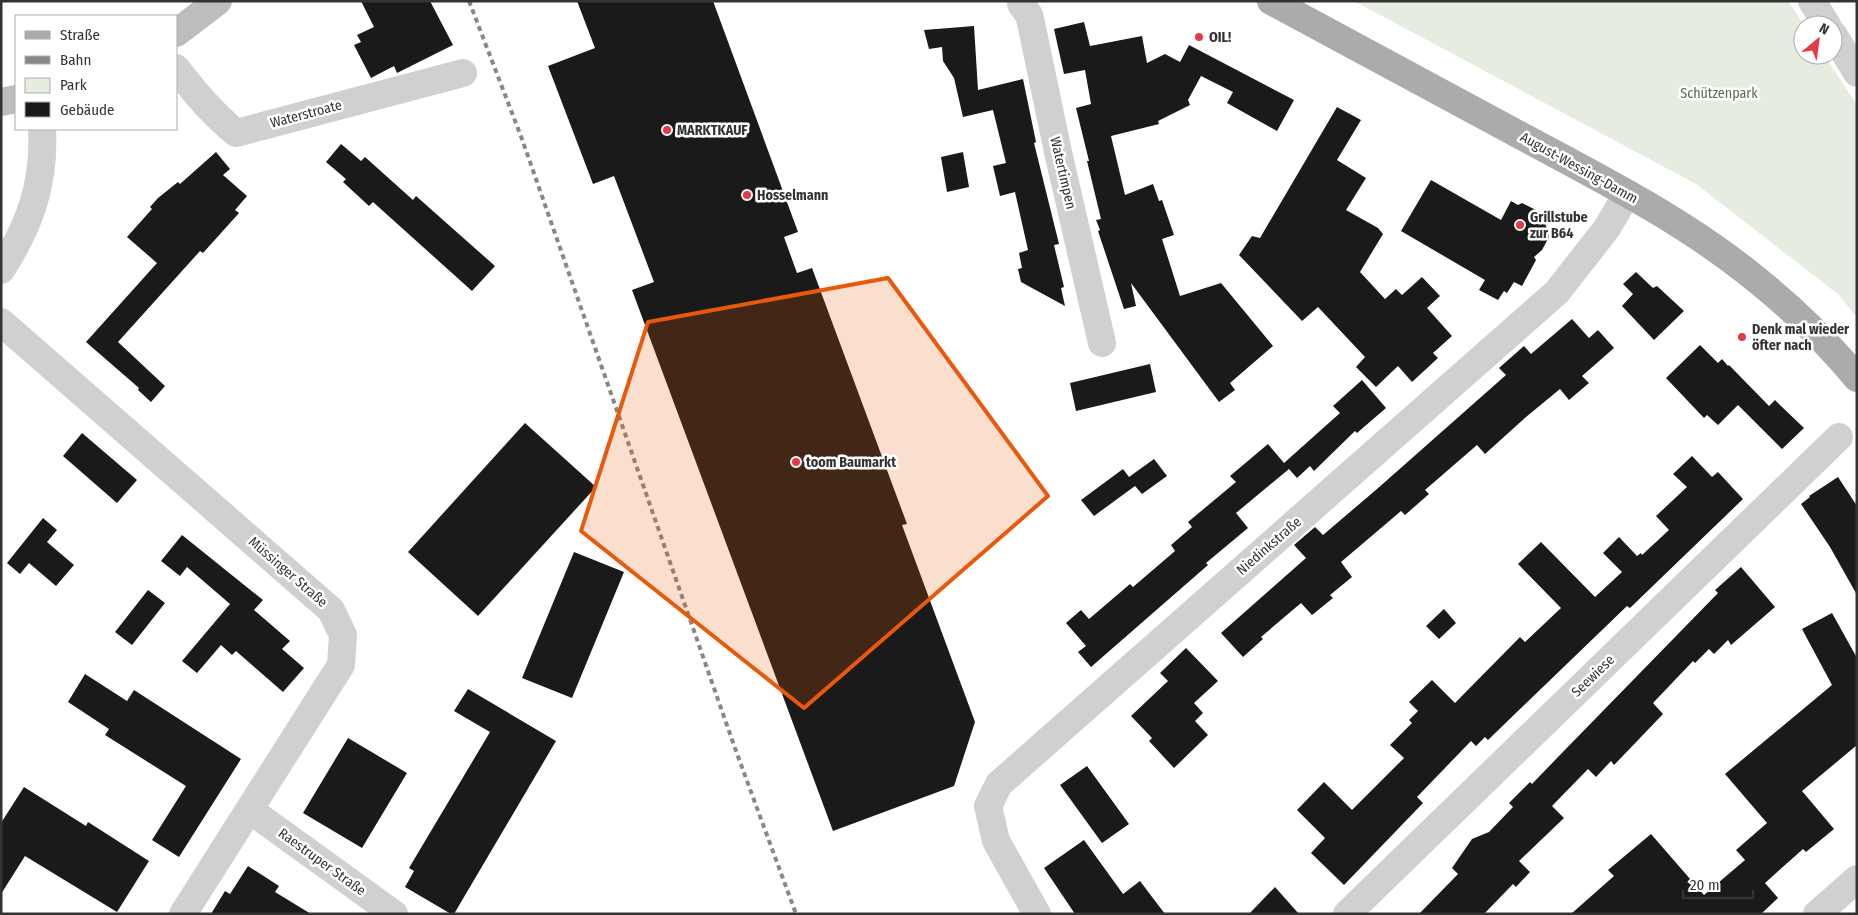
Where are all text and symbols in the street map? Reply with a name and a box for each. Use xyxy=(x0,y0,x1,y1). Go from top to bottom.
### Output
legend xyxy=(15,15,178,130)
north arrow xyxy=(1793,15,1843,65)
text: N xyxy=(1816,20,1832,39)
text: Straße xyxy=(60,26,100,44)
place label: OIL! xyxy=(1209,29,1231,46)
marker: OIL! xyxy=(1193,31,1205,43)
text: Bahn xyxy=(60,51,91,69)
text: Park xyxy=(60,76,87,94)
park label: Schützenpark xyxy=(1680,85,1758,102)
street label: Waterstroate xyxy=(268,96,344,132)
text: Gebäude xyxy=(60,101,115,119)
place label: MARKTKAUF xyxy=(677,122,748,139)
marker: MARKTKAUF xyxy=(661,124,673,136)
street label: August-Wessing-Damm xyxy=(1517,129,1641,207)
street label: Watertimpen xyxy=(1046,135,1080,211)
place label: Hosselmann xyxy=(757,187,828,204)
marker: Hosselmann xyxy=(741,189,753,201)
place label: Grillstube zur B64 xyxy=(1530,209,1588,242)
marker: Grillstube zur B64 xyxy=(1514,219,1526,231)
place label: Denk mal wieder öfter nach xyxy=(1752,321,1850,354)
marker: Denk mal wieder öfter nach xyxy=(1736,331,1748,343)
place label: toom Baumarkt xyxy=(806,454,897,471)
marker: toom Baumarkt xyxy=(790,456,802,468)
street label: Niedinkstraße xyxy=(1233,513,1305,579)
street label: Müssinger Straße xyxy=(245,533,331,611)
street label: Seewiese xyxy=(1568,651,1618,701)
street label: Raestruper Straße xyxy=(275,825,369,899)
scale bar xyxy=(1683,868,1753,900)
text: 20 m xyxy=(1690,876,1720,894)

